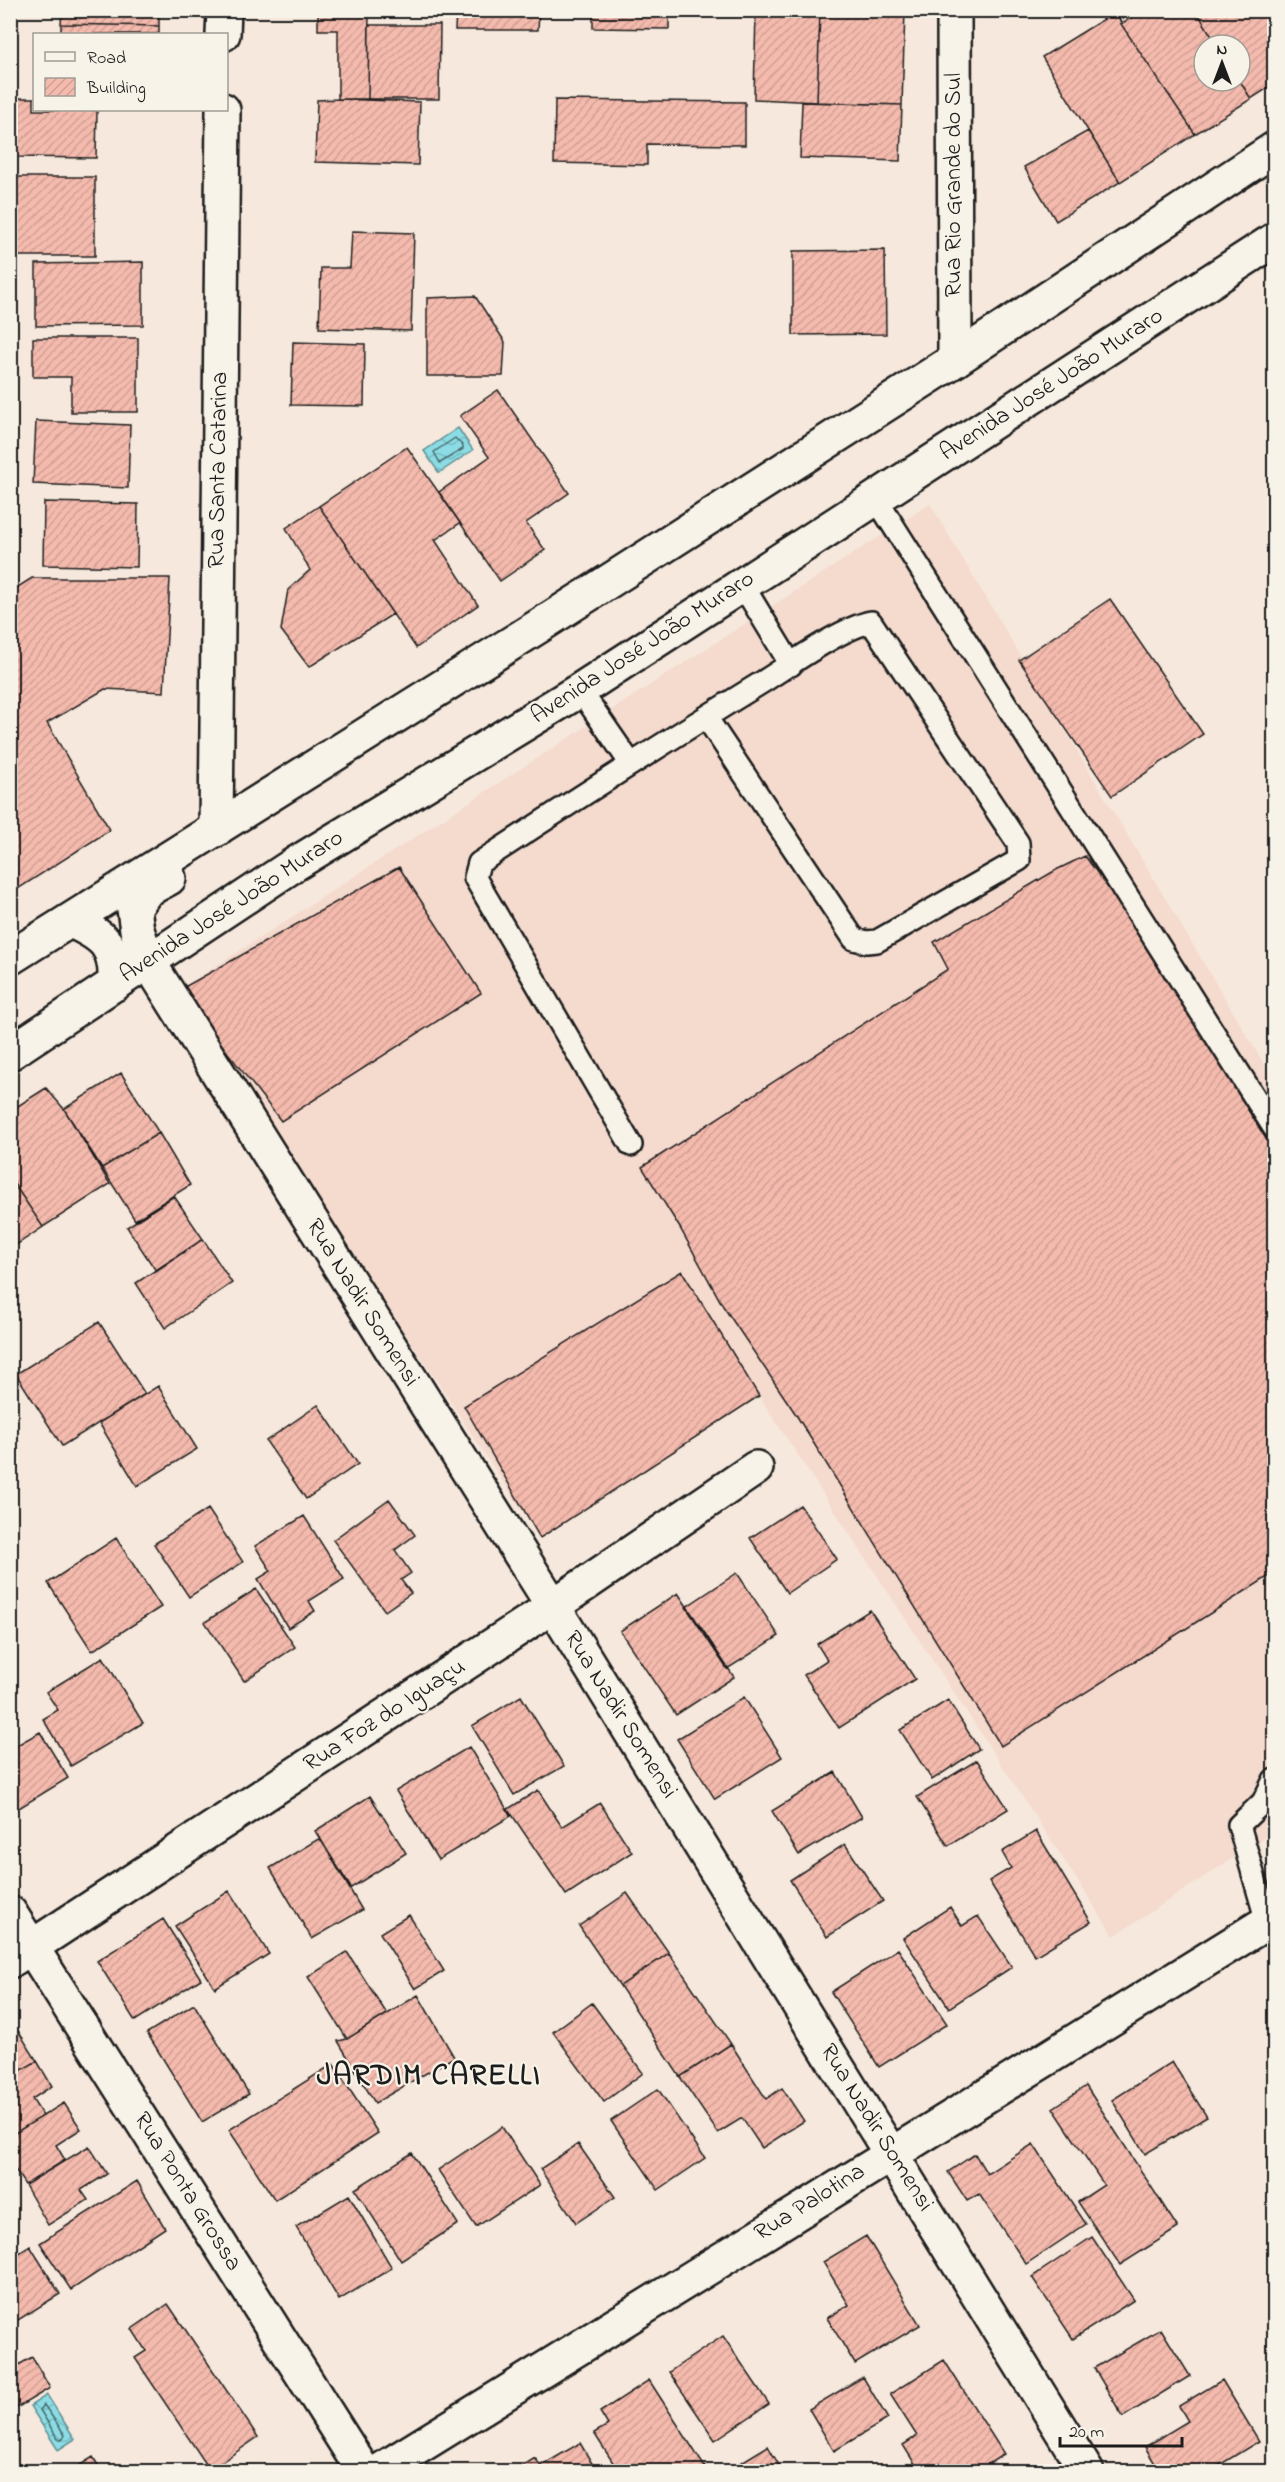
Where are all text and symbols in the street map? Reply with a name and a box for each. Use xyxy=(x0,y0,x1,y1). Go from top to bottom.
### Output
legend xyxy=(33,33,228,111)
north arrow xyxy=(1192,33,1252,93)
text: N xyxy=(1217,38,1228,62)
text: Road xyxy=(87,46,126,72)
street label: Rua Rio Grande do Sul xyxy=(937,73,972,297)
text: Building xyxy=(86,76,146,103)
street label: Avenida José João Muraro xyxy=(933,299,1171,471)
street label: Rua Santa Catarina xyxy=(200,371,238,569)
street label: Avenida José João Muraro xyxy=(524,562,762,734)
street label: Avenida José João Muraro xyxy=(113,821,351,993)
street label: Rua Nadir Somensi xyxy=(296,1212,428,1394)
street label: Rua Nadir Somensi xyxy=(554,1624,686,1806)
street label: Rua Foz do Iguaçu xyxy=(297,1650,473,1782)
street label: Rua Nadir Somensi xyxy=(810,2037,942,2219)
district label: JARDIM CARELLI xyxy=(317,2055,541,2099)
street label: Rua Ponta Grossa xyxy=(124,2106,250,2278)
street label: Rua Palotina xyxy=(748,2155,872,2251)
scale bar xyxy=(1060,2410,1182,2448)
text: 20 m xyxy=(1069,2420,1104,2446)

